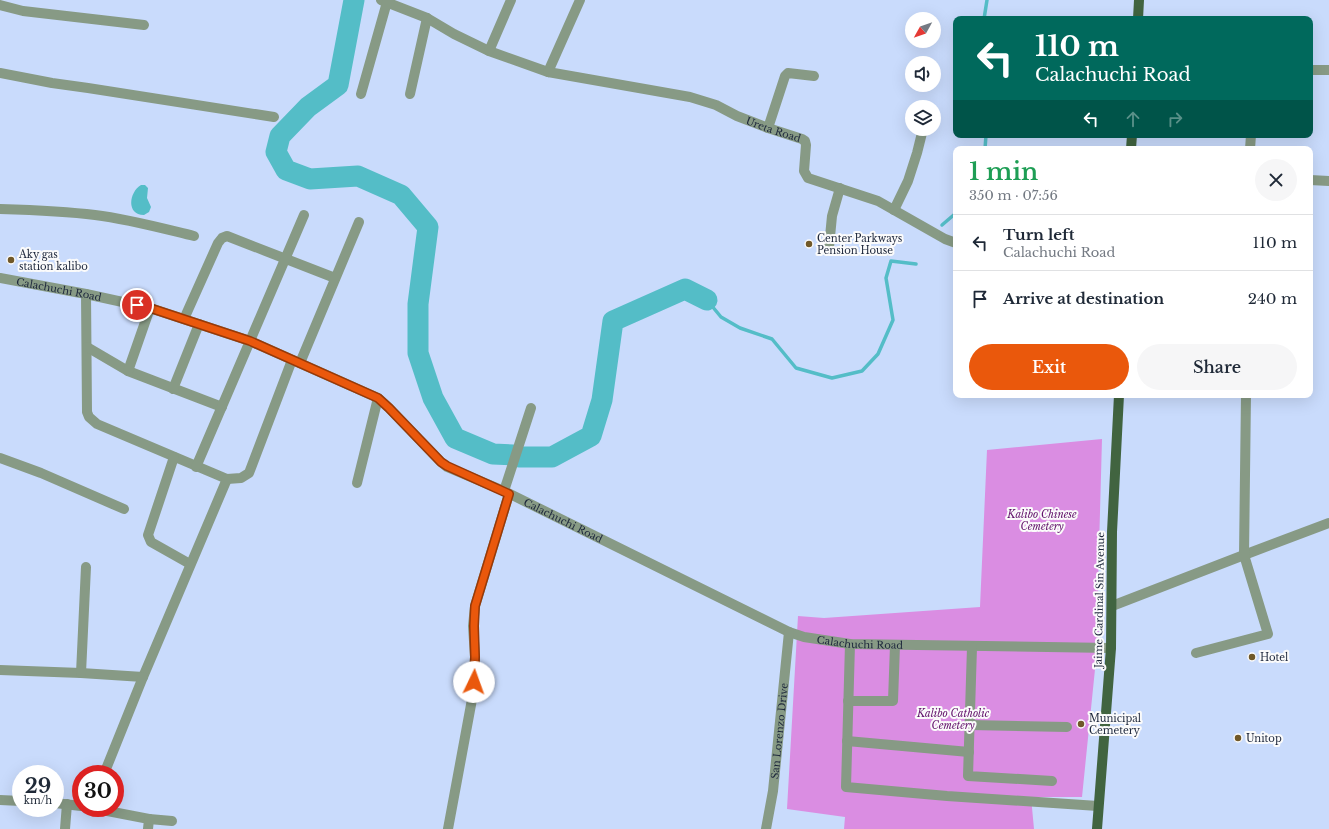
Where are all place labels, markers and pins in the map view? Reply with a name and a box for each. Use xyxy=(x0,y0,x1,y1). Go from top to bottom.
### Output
place label: Center Parkways Pension House xyxy=(817,232,903,257)
marker: Center Parkways Pension House xyxy=(804,239,814,249)
place label: Aky gas station kalibo xyxy=(18,248,88,273)
marker: Aky gas station kalibo xyxy=(6,255,16,265)
pin xyxy=(120,288,154,322)
place label: Hotel xyxy=(1260,651,1288,664)
marker: Hotel xyxy=(1247,652,1257,662)
place label: Municipal Cemetery xyxy=(1089,712,1141,737)
marker: Municipal Cemetery xyxy=(1076,719,1086,729)
place label: Unitop xyxy=(1246,732,1282,745)
marker: Unitop xyxy=(1233,733,1243,743)

